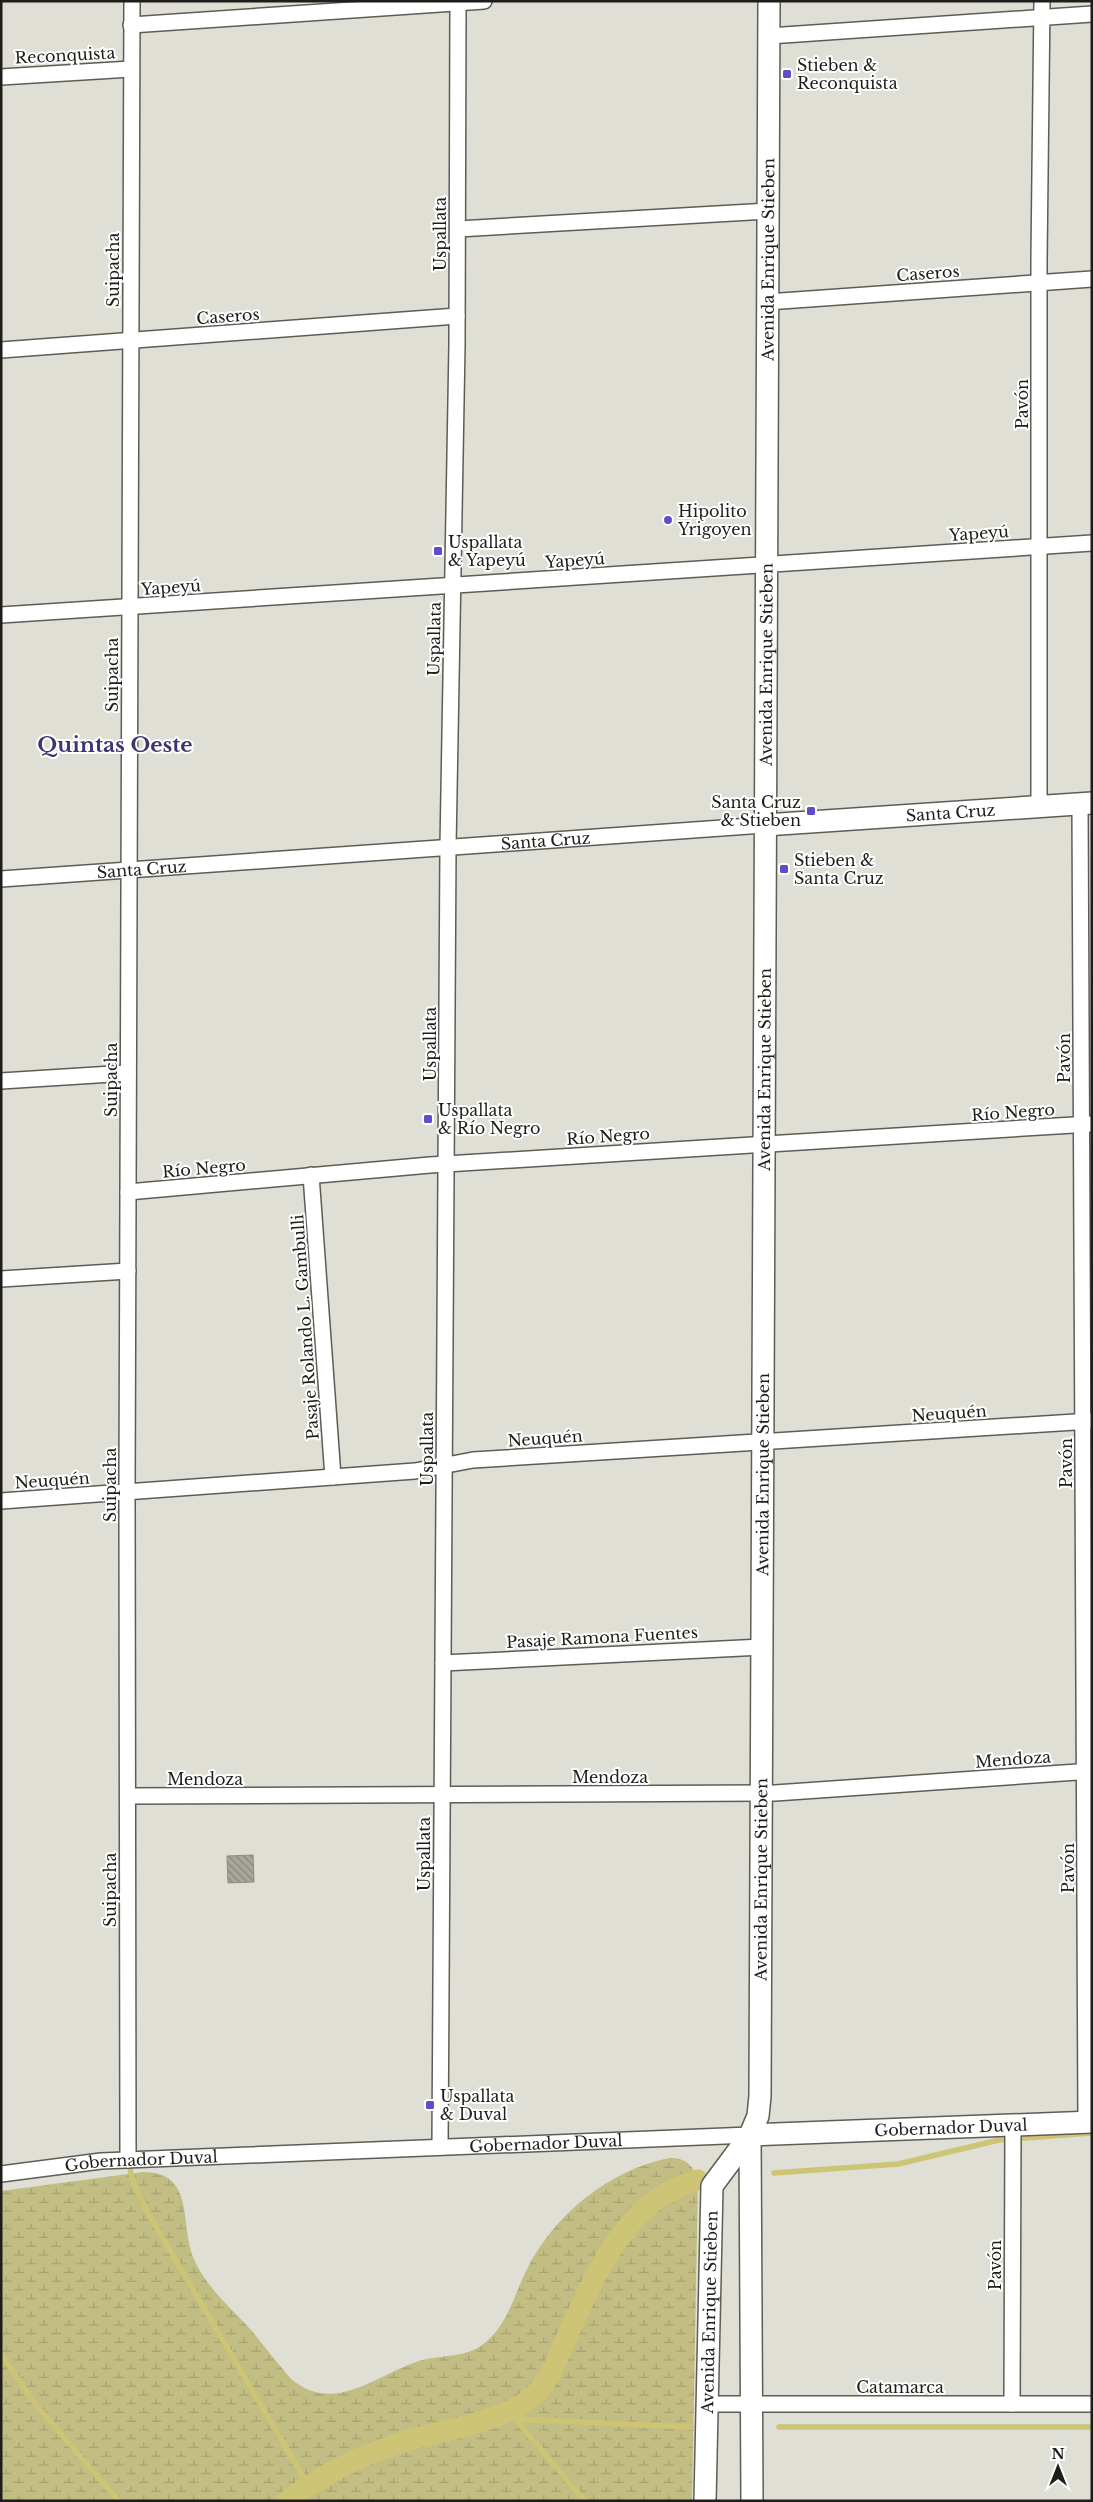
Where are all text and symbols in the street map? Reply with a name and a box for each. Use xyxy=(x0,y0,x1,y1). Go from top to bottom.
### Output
street label: Reconquista xyxy=(14,42,116,68)
place label: Stieben & Reconquista xyxy=(797,55,898,93)
marker: Stieben & Reconquista xyxy=(781,68,793,80)
street label: Avenida Enrique Stieben xyxy=(757,158,778,362)
street label: Uspallata xyxy=(430,197,450,271)
street label: Suipacha xyxy=(103,233,123,307)
street label: Caseros xyxy=(896,261,960,285)
street label: Caseros xyxy=(196,304,260,328)
street label: Pavón xyxy=(1012,379,1032,429)
place label: Hipolito Yrigoyen xyxy=(677,501,751,539)
marker: Hipolito Yrigoyen xyxy=(662,514,674,526)
street label: Yapeyú xyxy=(947,521,1010,545)
place label: Uspallata & Yapeyú xyxy=(448,532,526,570)
marker: Uspallata & Yapeyú xyxy=(432,545,444,557)
street label: Yapeyú xyxy=(543,548,606,572)
street label: Avenida Enrique Stieben xyxy=(756,563,777,767)
street label: Yapeyú xyxy=(139,575,202,599)
street label: Uspallata xyxy=(423,602,445,676)
street label: Suipacha xyxy=(102,638,122,712)
district label: Quintas Oeste xyxy=(37,732,193,758)
place label: Santa Cruz & Stieben xyxy=(711,792,801,830)
street label: Santa Cruz xyxy=(905,800,996,826)
marker: Santa Cruz & Stieben xyxy=(805,805,817,817)
street label: Santa Cruz xyxy=(500,827,591,854)
place label: Stieben & Santa Cruz xyxy=(794,850,884,888)
street label: Santa Cruz xyxy=(96,856,187,882)
marker: Stieben & Santa Cruz xyxy=(778,863,790,875)
street label: Avenida Enrique Stieben xyxy=(754,968,775,1172)
street label: Uspallata xyxy=(420,1007,440,1081)
street label: Pavón xyxy=(1054,1033,1074,1083)
street label: Suipacha xyxy=(101,1043,121,1117)
street label: Río Negro xyxy=(971,1099,1055,1125)
place label: Uspallata & Río Negro xyxy=(438,1100,540,1138)
marker: Uspallata & Río Negro xyxy=(422,1113,434,1125)
street label: Río Negro xyxy=(566,1123,650,1149)
street label: Río Negro xyxy=(161,1154,247,1182)
street label: Pasaje Rolando L. Gambulli xyxy=(287,1213,323,1440)
street label: Avenida Enrique Stieben xyxy=(752,1373,773,1577)
street label: Neuquén xyxy=(911,1400,987,1426)
street label: Uspallata xyxy=(417,1412,437,1486)
street label: Neuquén xyxy=(507,1425,583,1451)
street label: Pavón xyxy=(1056,1438,1076,1488)
street label: Suipacha xyxy=(100,1448,120,1522)
street label: Neuquén xyxy=(14,1467,90,1493)
street label: Pasaje Ramona Fuentes xyxy=(506,1622,698,1652)
street label: Mendoza xyxy=(974,1746,1052,1772)
street label: Mendoza xyxy=(572,1767,648,1787)
street label: Mendoza xyxy=(167,1769,243,1789)
street label: Avenida Enrique Stieben xyxy=(750,1778,771,1982)
street label: Uspallata xyxy=(414,1817,434,1891)
street label: Pavón xyxy=(1058,1843,1078,1893)
street label: Suipacha xyxy=(100,1853,120,1927)
place label: Uspallata & Duval xyxy=(440,2086,515,2124)
marker: Uspallata & Duval xyxy=(424,2099,436,2111)
street label: Gobernador Duval xyxy=(874,2114,1028,2140)
street label: Gobernador Duval xyxy=(469,2130,623,2156)
street label: Gobernador Duval xyxy=(64,2146,218,2176)
street label: Avenida Enrique Stieben xyxy=(697,2210,721,2415)
street label: Pavón xyxy=(985,2240,1005,2290)
street label: Catamarca xyxy=(856,2377,944,2397)
north arrow xyxy=(1033,2442,1083,2492)
text: N xyxy=(1051,2445,1065,2463)

